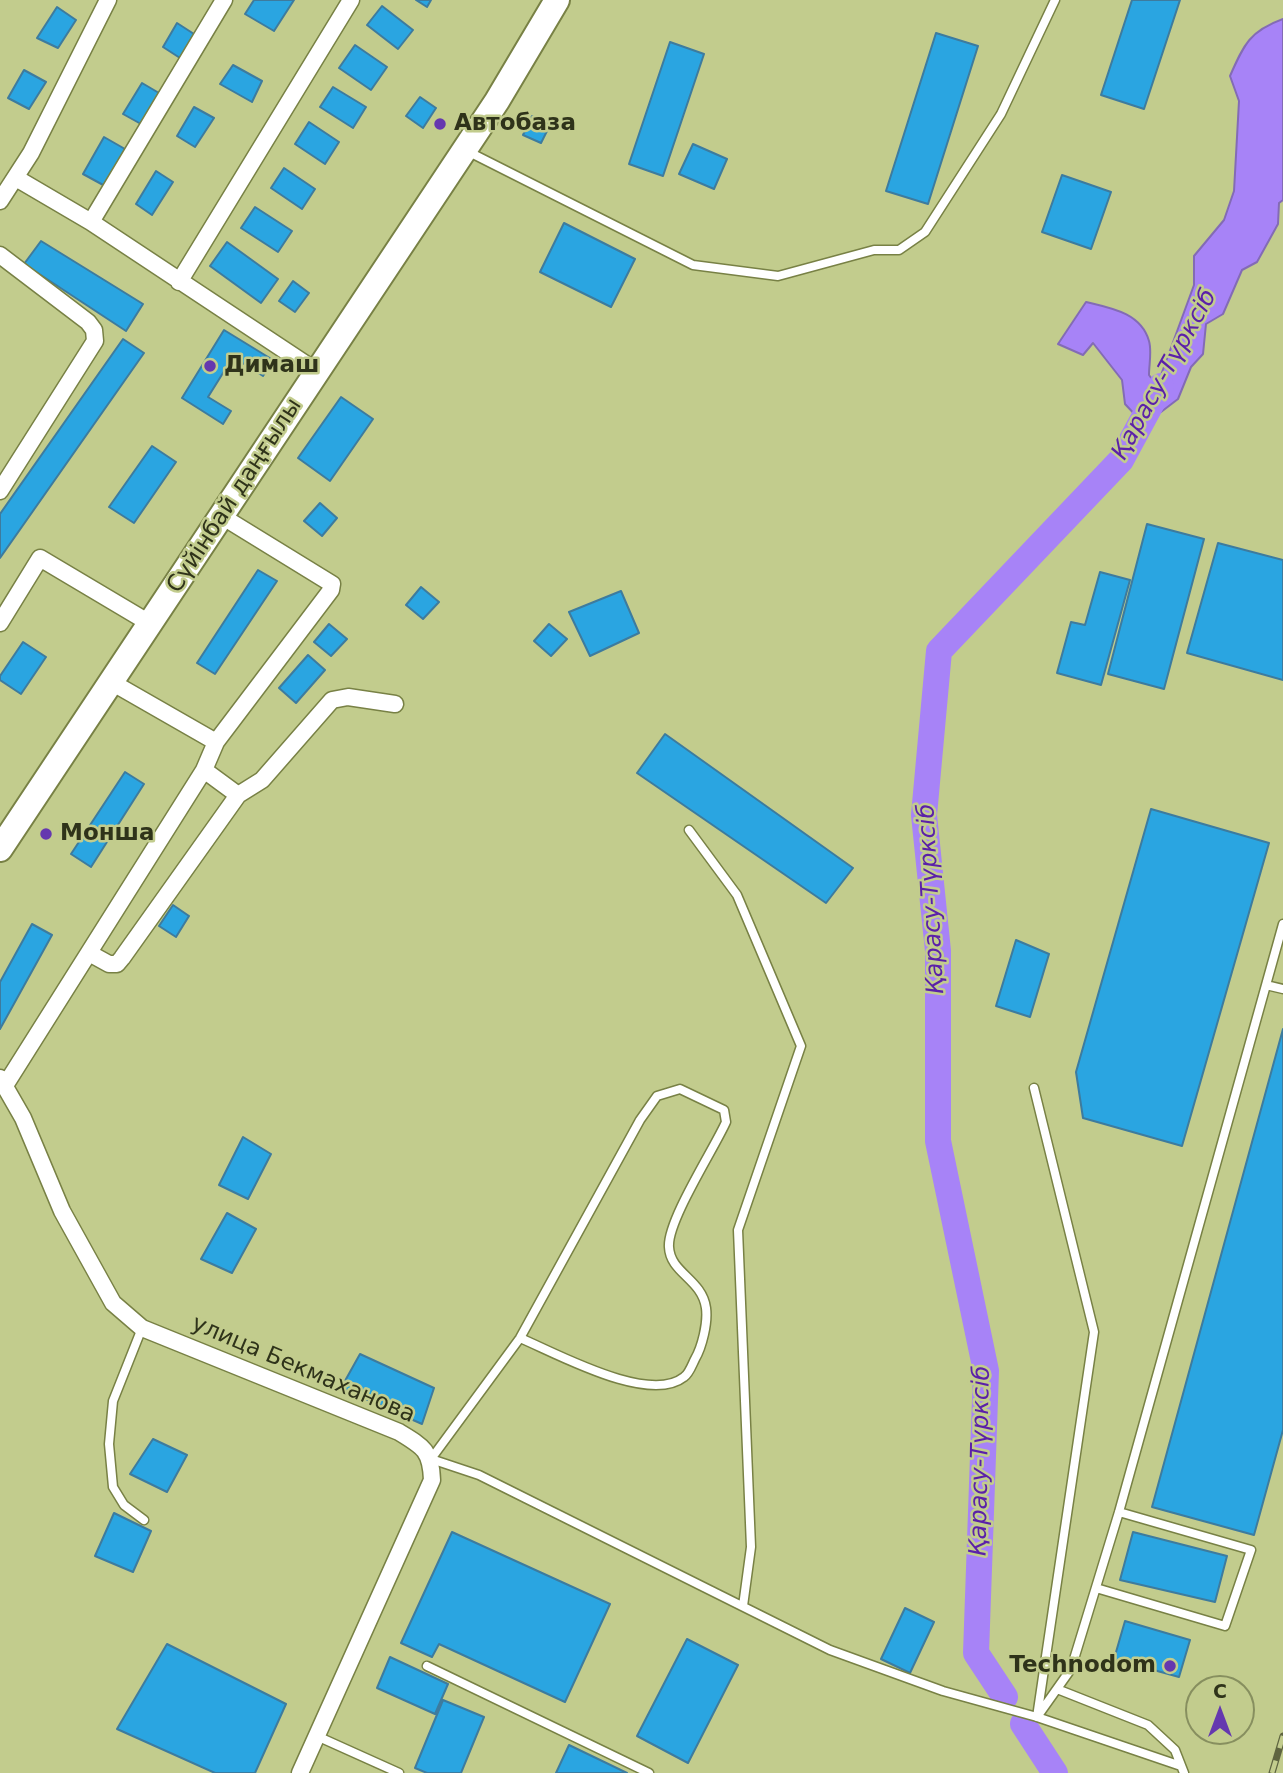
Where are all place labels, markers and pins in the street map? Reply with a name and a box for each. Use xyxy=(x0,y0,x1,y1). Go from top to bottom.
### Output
place label: Автобаза xyxy=(454,110,576,138)
marker: Автобаза xyxy=(432,116,448,132)
place label: Димаш xyxy=(224,352,319,380)
marker: Димаш xyxy=(202,358,218,374)
place label: Монша xyxy=(60,820,155,848)
marker: Монша xyxy=(38,826,54,842)
place label: Technodom xyxy=(1009,1652,1156,1680)
marker: Technodom xyxy=(1162,1658,1178,1674)

